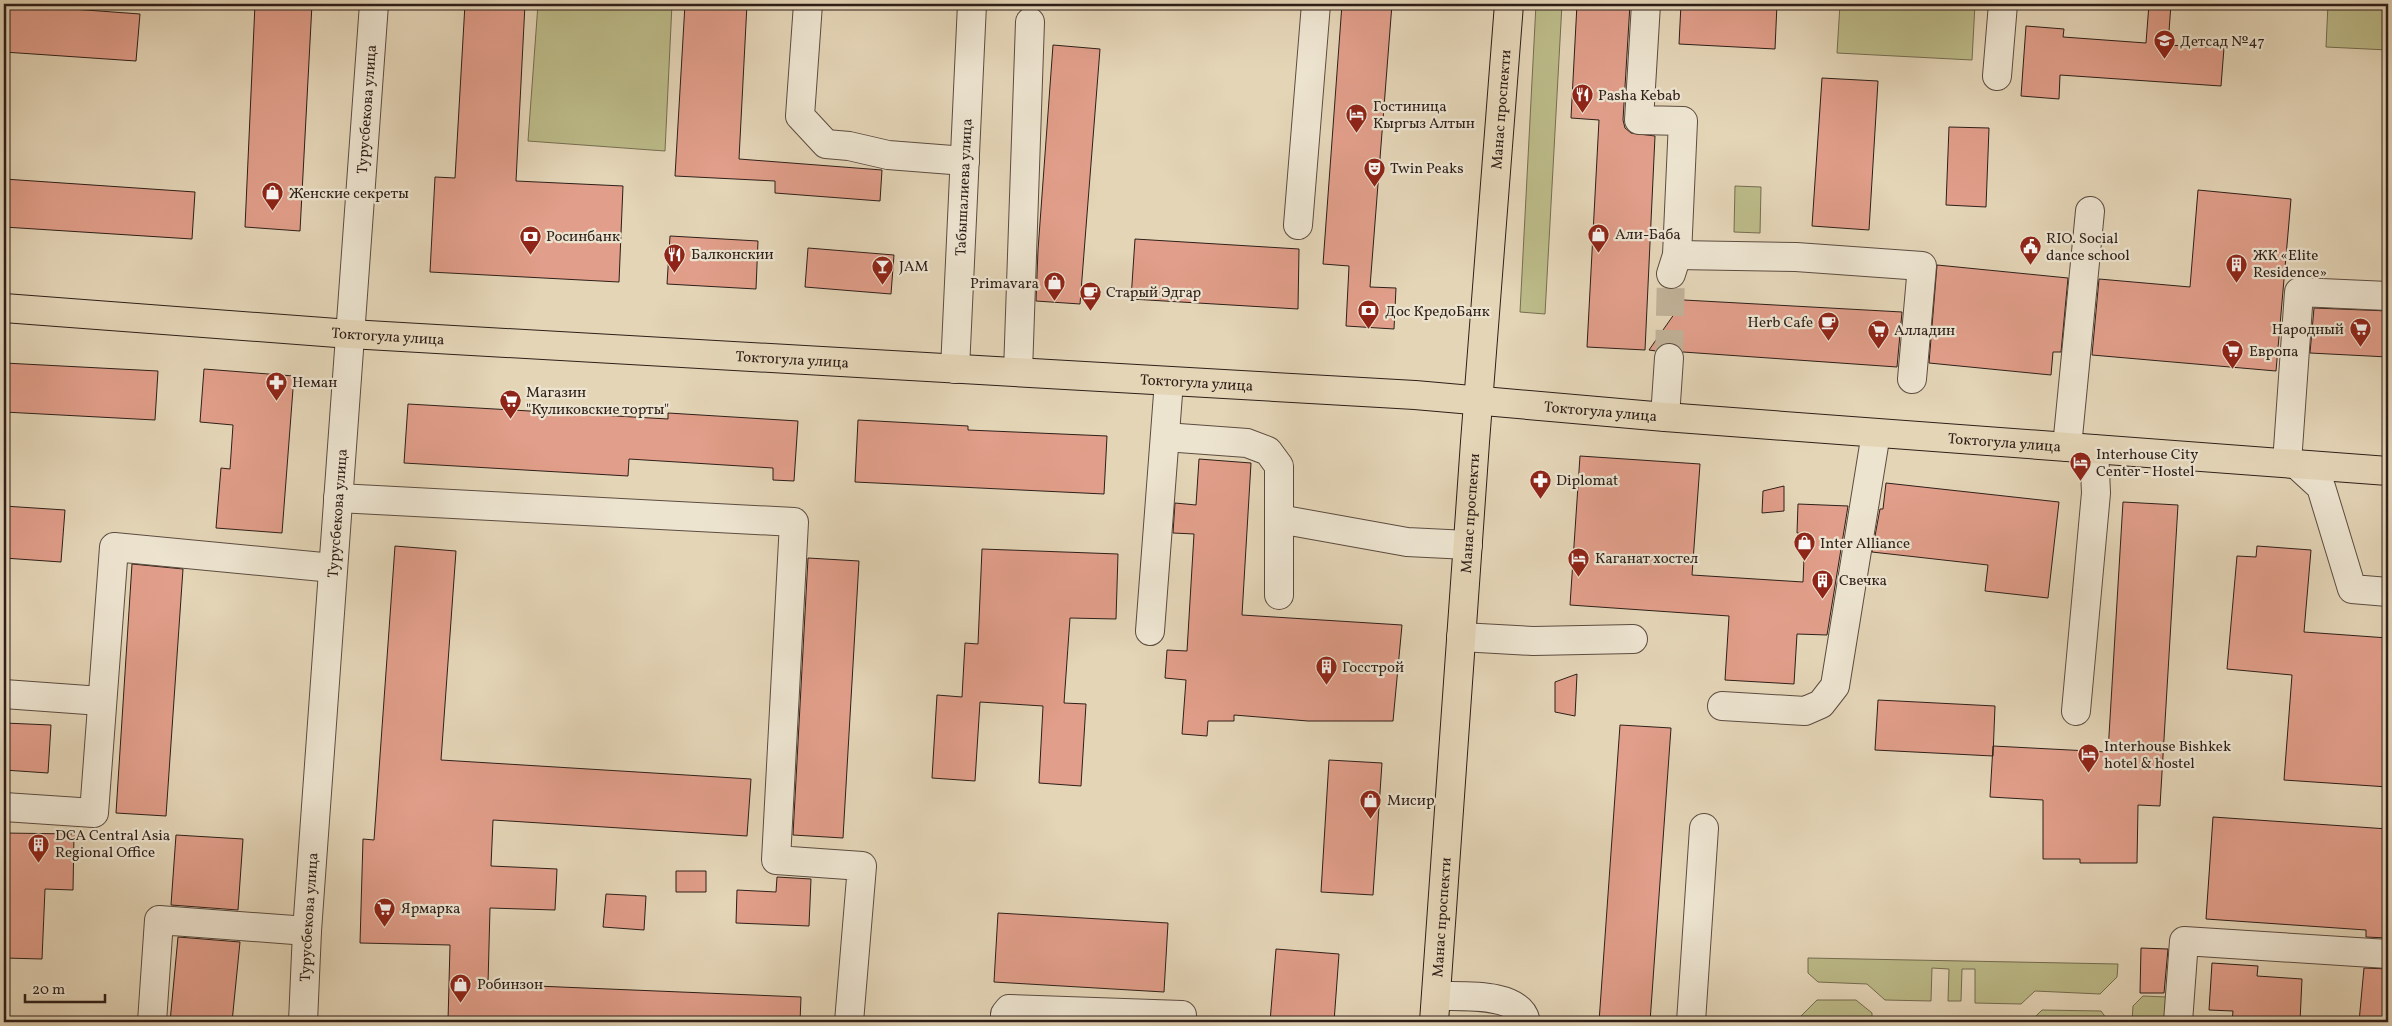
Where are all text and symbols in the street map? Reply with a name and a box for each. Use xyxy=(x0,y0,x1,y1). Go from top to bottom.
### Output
school or university icon: Детсад №47 xyxy=(2152,29,2176,60)
place label: Детсад №47 xyxy=(2180,32,2265,53)
street label: Турусбекова улица xyxy=(353,44,383,175)
street label: Манас проспекти xyxy=(1487,49,1517,170)
restaurant icon: Pasha Kebab xyxy=(1570,83,1594,114)
place label: Pasha Kebab xyxy=(1598,86,1681,107)
place label: Гостиница Кыргыз Алтын xyxy=(1373,97,1475,135)
hotel icon: Гостиница Кыргыз Алтын xyxy=(1345,103,1369,134)
street label: Табышалиева улица xyxy=(951,118,979,257)
theatre icon: Twin Peaks xyxy=(1362,156,1386,187)
place label: Twin Peaks xyxy=(1390,159,1464,180)
shop icon: Женские секреты xyxy=(261,181,285,212)
place label: Женские секреты xyxy=(289,184,409,205)
shop icon: Али-Баба xyxy=(1587,222,1611,253)
bank icon: Росинбанк xyxy=(518,224,542,255)
place label: Али-Баба xyxy=(1615,225,1681,246)
place label: Росинбанк xyxy=(546,227,620,248)
place label: RIO. Social dance school xyxy=(2046,229,2130,267)
public building icon: RIO. Social dance school xyxy=(2018,235,2042,266)
restaurant icon: Балконскии xyxy=(663,242,687,273)
place label: Балконскии xyxy=(691,245,774,266)
place label: ЖК «Elite Residence» xyxy=(2253,246,2327,284)
building icon: ЖК «Elite Residence» xyxy=(2225,252,2249,283)
bar icon: JAM xyxy=(871,254,895,285)
place label: JAM xyxy=(899,257,928,278)
shop icon: Primavara xyxy=(1043,271,1067,302)
place label: Primavara xyxy=(970,274,1039,295)
cafe icon: Старый Эдгар xyxy=(1078,280,1102,311)
place label: Старый Эдгар xyxy=(1106,283,1201,304)
bank icon: Дос КредоБанк xyxy=(1357,299,1381,330)
place label: Дос КредоБанк xyxy=(1385,302,1490,323)
cafe icon: Herb Cafe xyxy=(1817,310,1841,341)
place label: Herb Cafe xyxy=(1748,313,1813,334)
supermarket icon: Народный xyxy=(2348,317,2372,348)
supermarket icon: Алладин xyxy=(1866,318,1890,349)
place label: Народный xyxy=(2272,320,2344,341)
place label: Алладин xyxy=(1894,321,1955,342)
street label: Токтогула улица xyxy=(330,324,445,351)
supermarket icon: Европа xyxy=(2221,339,2245,370)
place label: Европа xyxy=(2249,342,2298,363)
street label: Токтогула улица xyxy=(735,347,849,375)
pharmacy icon: Неман xyxy=(264,370,288,401)
street label: Токтогула улица xyxy=(1139,370,1254,398)
place label: Неман xyxy=(292,373,337,394)
place label: Магазин "Куликовские торты" xyxy=(526,383,669,421)
supermarket icon: Магазин "Куликовские торты" xyxy=(498,389,522,420)
street label: Токтогула улица xyxy=(1543,397,1658,428)
street label: Токтогула улица xyxy=(1947,429,2062,459)
place label: Interhouse City Center - Hostel xyxy=(2096,445,2198,483)
street label: Турусбекова улица xyxy=(324,448,354,579)
hotel icon: Interhouse City Center - Hostel xyxy=(2068,451,2092,482)
street label: Манас проспекти xyxy=(1457,453,1486,574)
pharmacy icon: Diplomat xyxy=(1528,468,1552,499)
place label: Diplomat xyxy=(1556,471,1618,492)
shop icon: Inter Alliance xyxy=(1792,531,1816,562)
place label: Inter Alliance xyxy=(1820,534,1910,555)
hotel icon: Каганат хостел xyxy=(1567,546,1591,577)
place label: Каганат хостел xyxy=(1595,549,1698,570)
building icon: Свечка xyxy=(1811,568,1835,599)
place label: Свечка xyxy=(1839,571,1887,592)
building icon: Госстрой xyxy=(1314,655,1338,686)
place label: Госстрой xyxy=(1342,658,1404,679)
place label: Interhouse Bishkek hotel & hostel xyxy=(2104,737,2231,775)
hotel icon: Interhouse Bishkek hotel & hostel xyxy=(2076,743,2100,774)
shop icon: Мисир xyxy=(1359,788,1383,819)
place label: Мисир xyxy=(1387,791,1435,812)
place label: DCA Central Asia Regional Office xyxy=(55,826,170,864)
building icon: DCA Central Asia Regional Office xyxy=(27,832,51,863)
street label: Турусбекова улица xyxy=(296,852,325,982)
street label: Манас проспекти xyxy=(1428,857,1458,978)
supermarket icon: Ярмарка xyxy=(373,896,397,927)
place label: Ярмарка xyxy=(401,899,460,920)
scale bar xyxy=(25,971,105,1003)
shop icon: Робинзон xyxy=(449,972,473,1003)
place label: Робинзон xyxy=(477,975,543,996)
text: 20 m xyxy=(32,980,65,1001)

